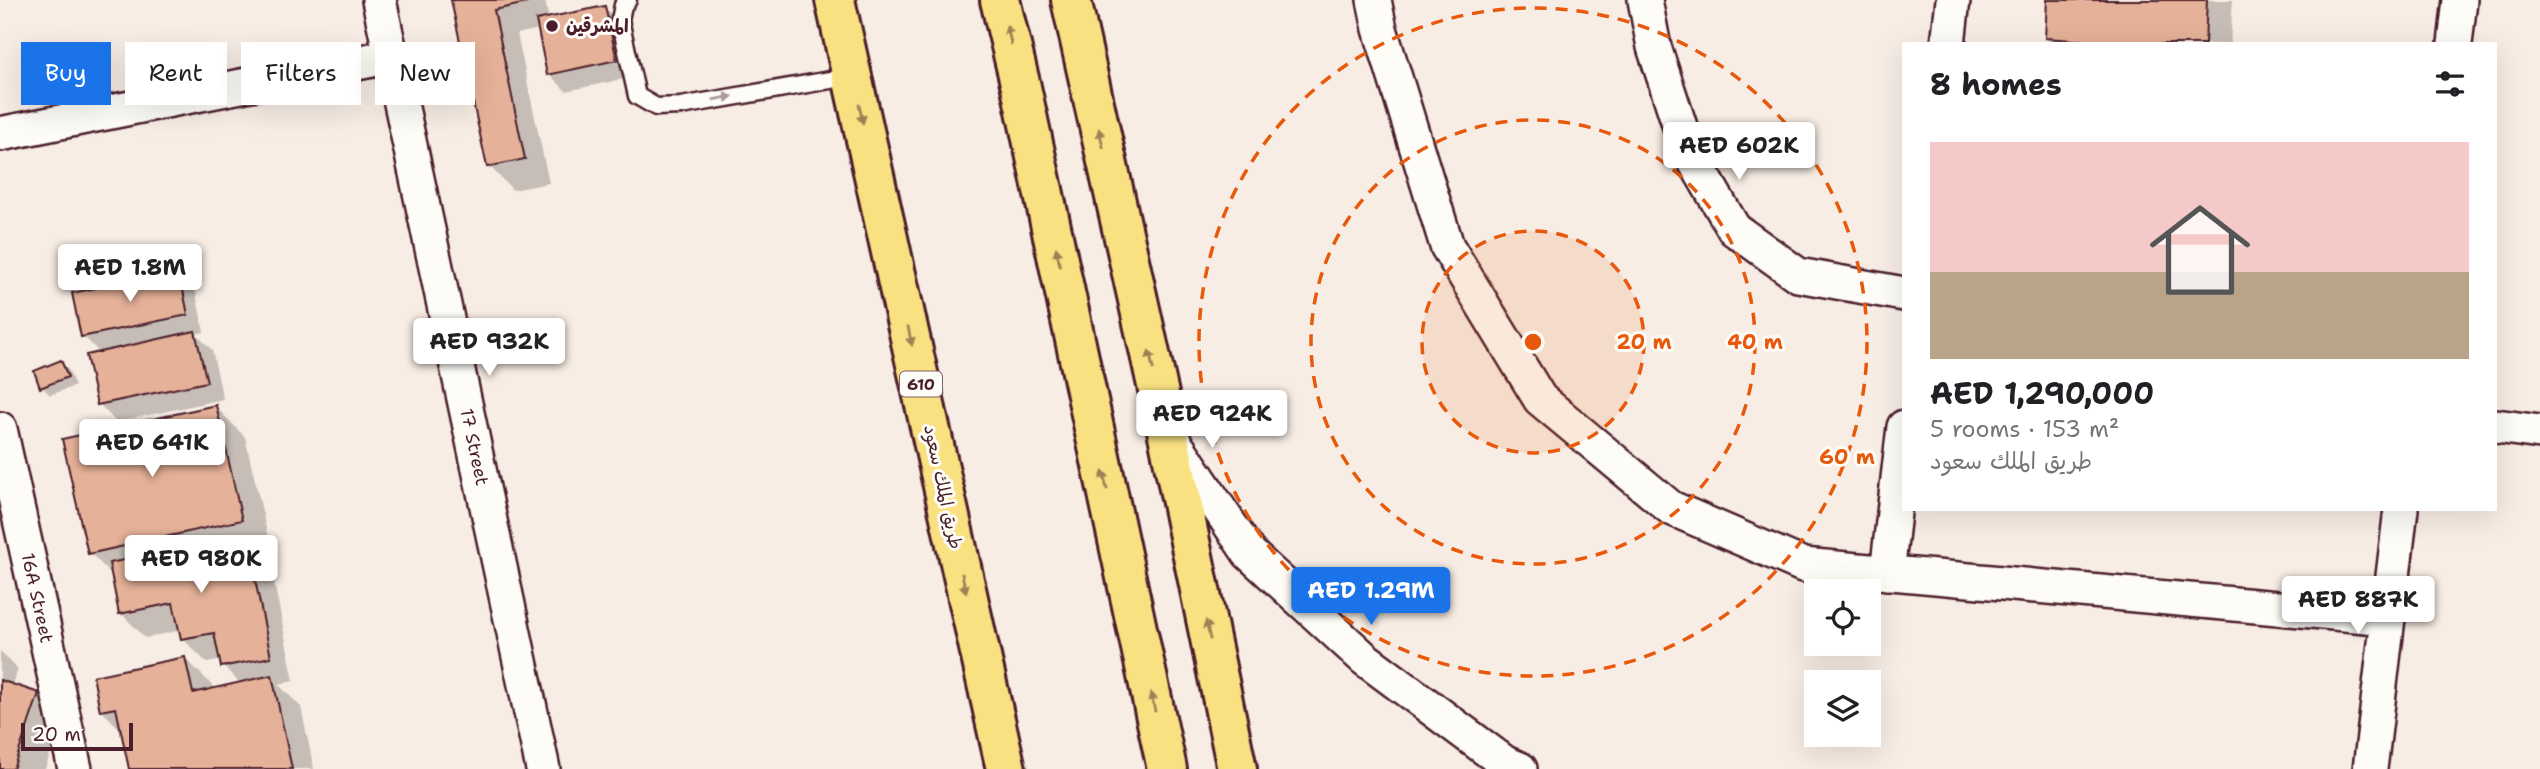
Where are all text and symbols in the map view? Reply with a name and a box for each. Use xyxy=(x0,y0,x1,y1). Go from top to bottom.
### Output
place label: المشرقين xyxy=(566,14,629,38)
marker: المشرقين xyxy=(544,18,560,34)
one-way arrow xyxy=(1003,24,1014,46)
chip: Buy xyxy=(21,42,111,105)
chip: Rent xyxy=(125,42,227,105)
chip: Filters xyxy=(241,42,361,105)
chip: New xyxy=(375,42,475,105)
text: 8 homes xyxy=(1930,64,2062,105)
icon: filters xyxy=(2431,65,2469,103)
one-way arrow xyxy=(712,93,734,104)
one-way arrow xyxy=(856,103,867,125)
pin: AED 602K xyxy=(1667,122,1811,182)
one-way arrow xyxy=(1096,127,1107,149)
text: AED 602K xyxy=(1679,130,1799,160)
icon: home xyxy=(2137,187,2263,313)
pin: AED 1.8M xyxy=(58,244,202,304)
one-way arrow xyxy=(1052,246,1063,268)
text: AED 1.8M xyxy=(74,252,186,282)
pin: AED 932K xyxy=(417,318,561,378)
one-way arrow xyxy=(905,325,916,347)
text: AED 932K xyxy=(429,326,549,356)
text: 20 m xyxy=(1616,328,1672,356)
text: 40 m xyxy=(1727,328,1783,356)
centre of rings xyxy=(1521,330,1545,354)
one-way arrow xyxy=(1145,349,1156,371)
road number: 610 xyxy=(900,372,942,396)
text: AED 1,290,000 xyxy=(1930,373,2154,414)
pin: AED 924K xyxy=(1140,391,1284,450)
text: AED 924K xyxy=(1152,398,1272,428)
street label: 17 Street xyxy=(454,406,494,488)
text: 5 rooms · 153 m² xyxy=(1930,414,2119,444)
pin: AED 641K xyxy=(80,420,224,479)
street label: طريق الملك سعود xyxy=(918,422,968,552)
text: AED 641K xyxy=(95,427,209,457)
text: 60 m xyxy=(1819,443,1875,471)
text: طريق الملك سعود xyxy=(1930,446,2092,476)
one-way arrow xyxy=(1100,469,1111,491)
pin: AED 980K xyxy=(129,536,273,595)
text: AED 980K xyxy=(141,543,261,573)
street label: 16A Street xyxy=(16,551,59,645)
pin: AED 1.29M xyxy=(1291,568,1451,627)
one-way arrow xyxy=(959,572,970,594)
text: AED 1.29M xyxy=(1307,575,1435,605)
pin: AED 887K xyxy=(2286,576,2430,636)
map controls xyxy=(1804,579,1881,747)
button: locate xyxy=(1804,579,1881,656)
text: AED 887K xyxy=(2298,584,2418,614)
one-way arrow xyxy=(1203,619,1214,641)
button: layers xyxy=(1804,670,1881,747)
one-way arrow xyxy=(1147,691,1158,713)
scale bar xyxy=(21,720,133,752)
text: 20 m xyxy=(32,722,81,747)

